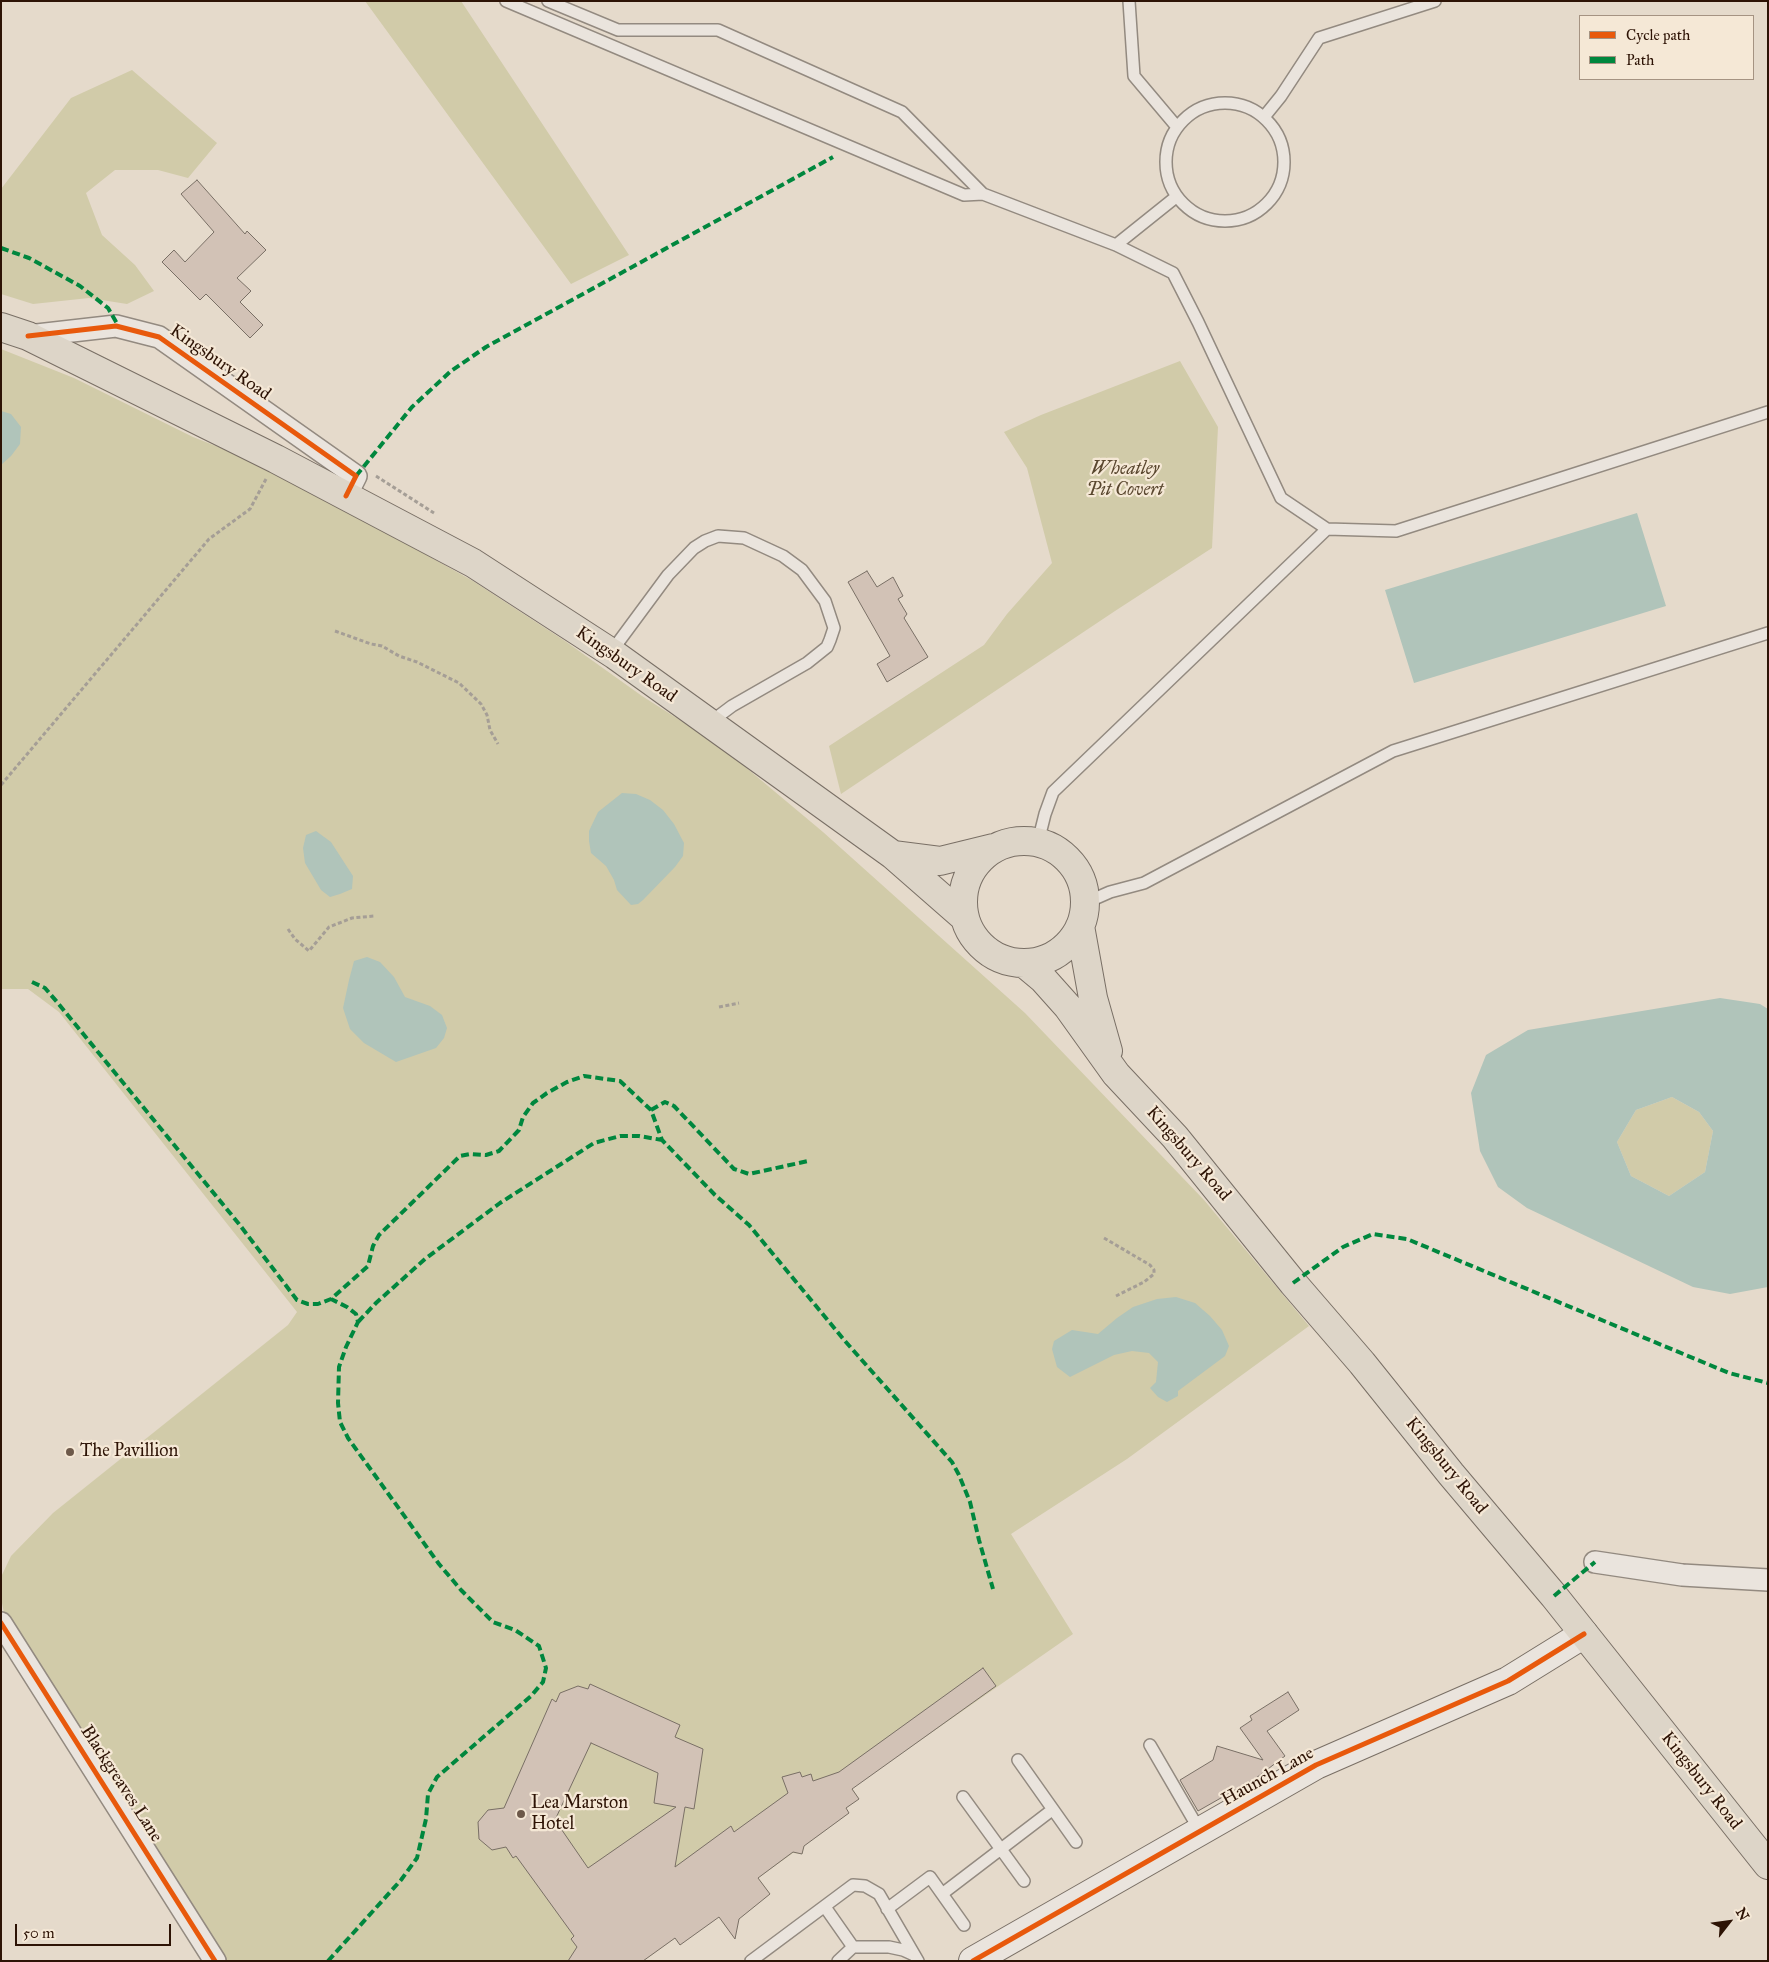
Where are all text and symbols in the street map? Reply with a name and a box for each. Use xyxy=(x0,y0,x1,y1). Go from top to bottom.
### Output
legend xyxy=(1579,15,1754,80)
text: Cycle path xyxy=(1626,26,1690,44)
text: Path xyxy=(1626,51,1654,69)
street label: Kingsbury Road xyxy=(165,320,275,406)
park label: Wheatley Pit Covert xyxy=(1087,459,1163,502)
street label: Kingsbury Road xyxy=(571,622,681,708)
street label: Kingsbury Road xyxy=(1141,1102,1235,1206)
street label: Kingsbury Road xyxy=(1400,1413,1492,1519)
place label: The Pavillion xyxy=(80,1441,178,1463)
marker: The Pavillion xyxy=(64,1446,76,1458)
street label: Blackgreaves Lane xyxy=(75,1722,167,1846)
street label: Kingsbury Road xyxy=(1656,1728,1746,1834)
street label: Haunch Lane xyxy=(1218,1743,1318,1811)
place label: Lea Marston Hotel xyxy=(531,1793,628,1836)
marker: Lea Marston Hotel xyxy=(515,1808,527,1820)
north arrow xyxy=(1704,1897,1754,1947)
text: N xyxy=(1732,1905,1753,1924)
scale bar xyxy=(18,1914,174,1946)
text: 50 m xyxy=(23,1924,55,1942)

